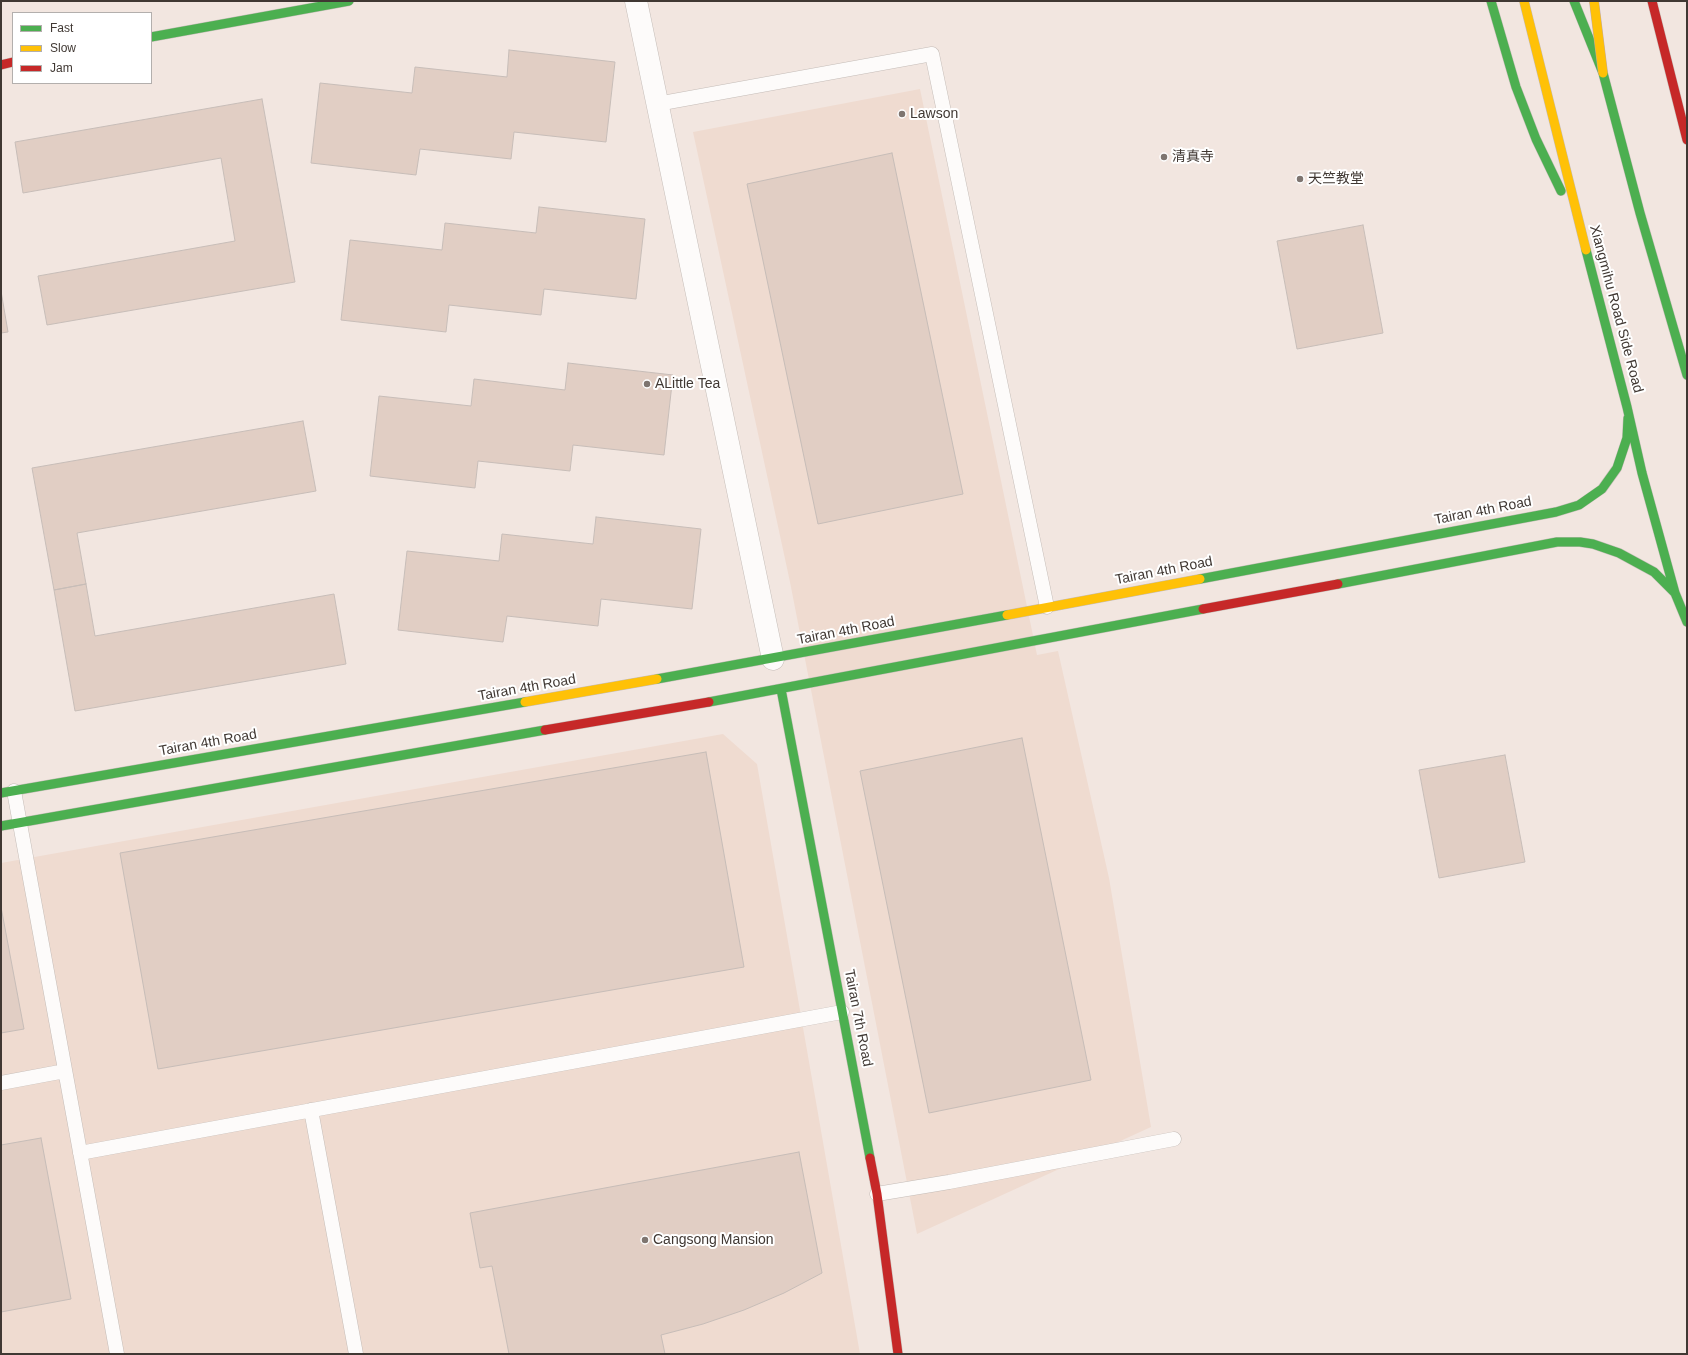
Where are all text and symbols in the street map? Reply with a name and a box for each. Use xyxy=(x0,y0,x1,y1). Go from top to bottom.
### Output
legend xyxy=(12,12,152,84)
text: Fast xyxy=(50,21,73,35)
text: Slow xyxy=(50,41,76,55)
text: Jam xyxy=(50,61,73,75)
place label: Lawson xyxy=(910,106,958,122)
marker: Lawson xyxy=(897,109,907,119)
place label: 清真寺 xyxy=(1172,149,1214,165)
marker: 清真寺 xyxy=(1159,152,1169,162)
place label: 天竺教堂 xyxy=(1308,171,1364,187)
marker: 天竺教堂 xyxy=(1295,174,1305,184)
street label: Xiangmihu Road Side Road xyxy=(1586,223,1646,395)
place label: ALittle Tea xyxy=(655,376,720,392)
marker: ALittle Tea xyxy=(642,379,652,389)
street label: Tairan 4th Road xyxy=(1433,493,1533,529)
street label: Tairan 4th Road xyxy=(1114,553,1214,589)
street label: Tairan 4th Road xyxy=(796,613,896,649)
street label: Tairan 4th Road xyxy=(477,671,577,705)
street label: Tairan 4th Road xyxy=(158,726,258,760)
street label: Tairan 7th Road xyxy=(840,968,876,1068)
place label: Cangsong Mansion xyxy=(653,1232,774,1248)
marker: Cangsong Mansion xyxy=(640,1235,650,1245)

